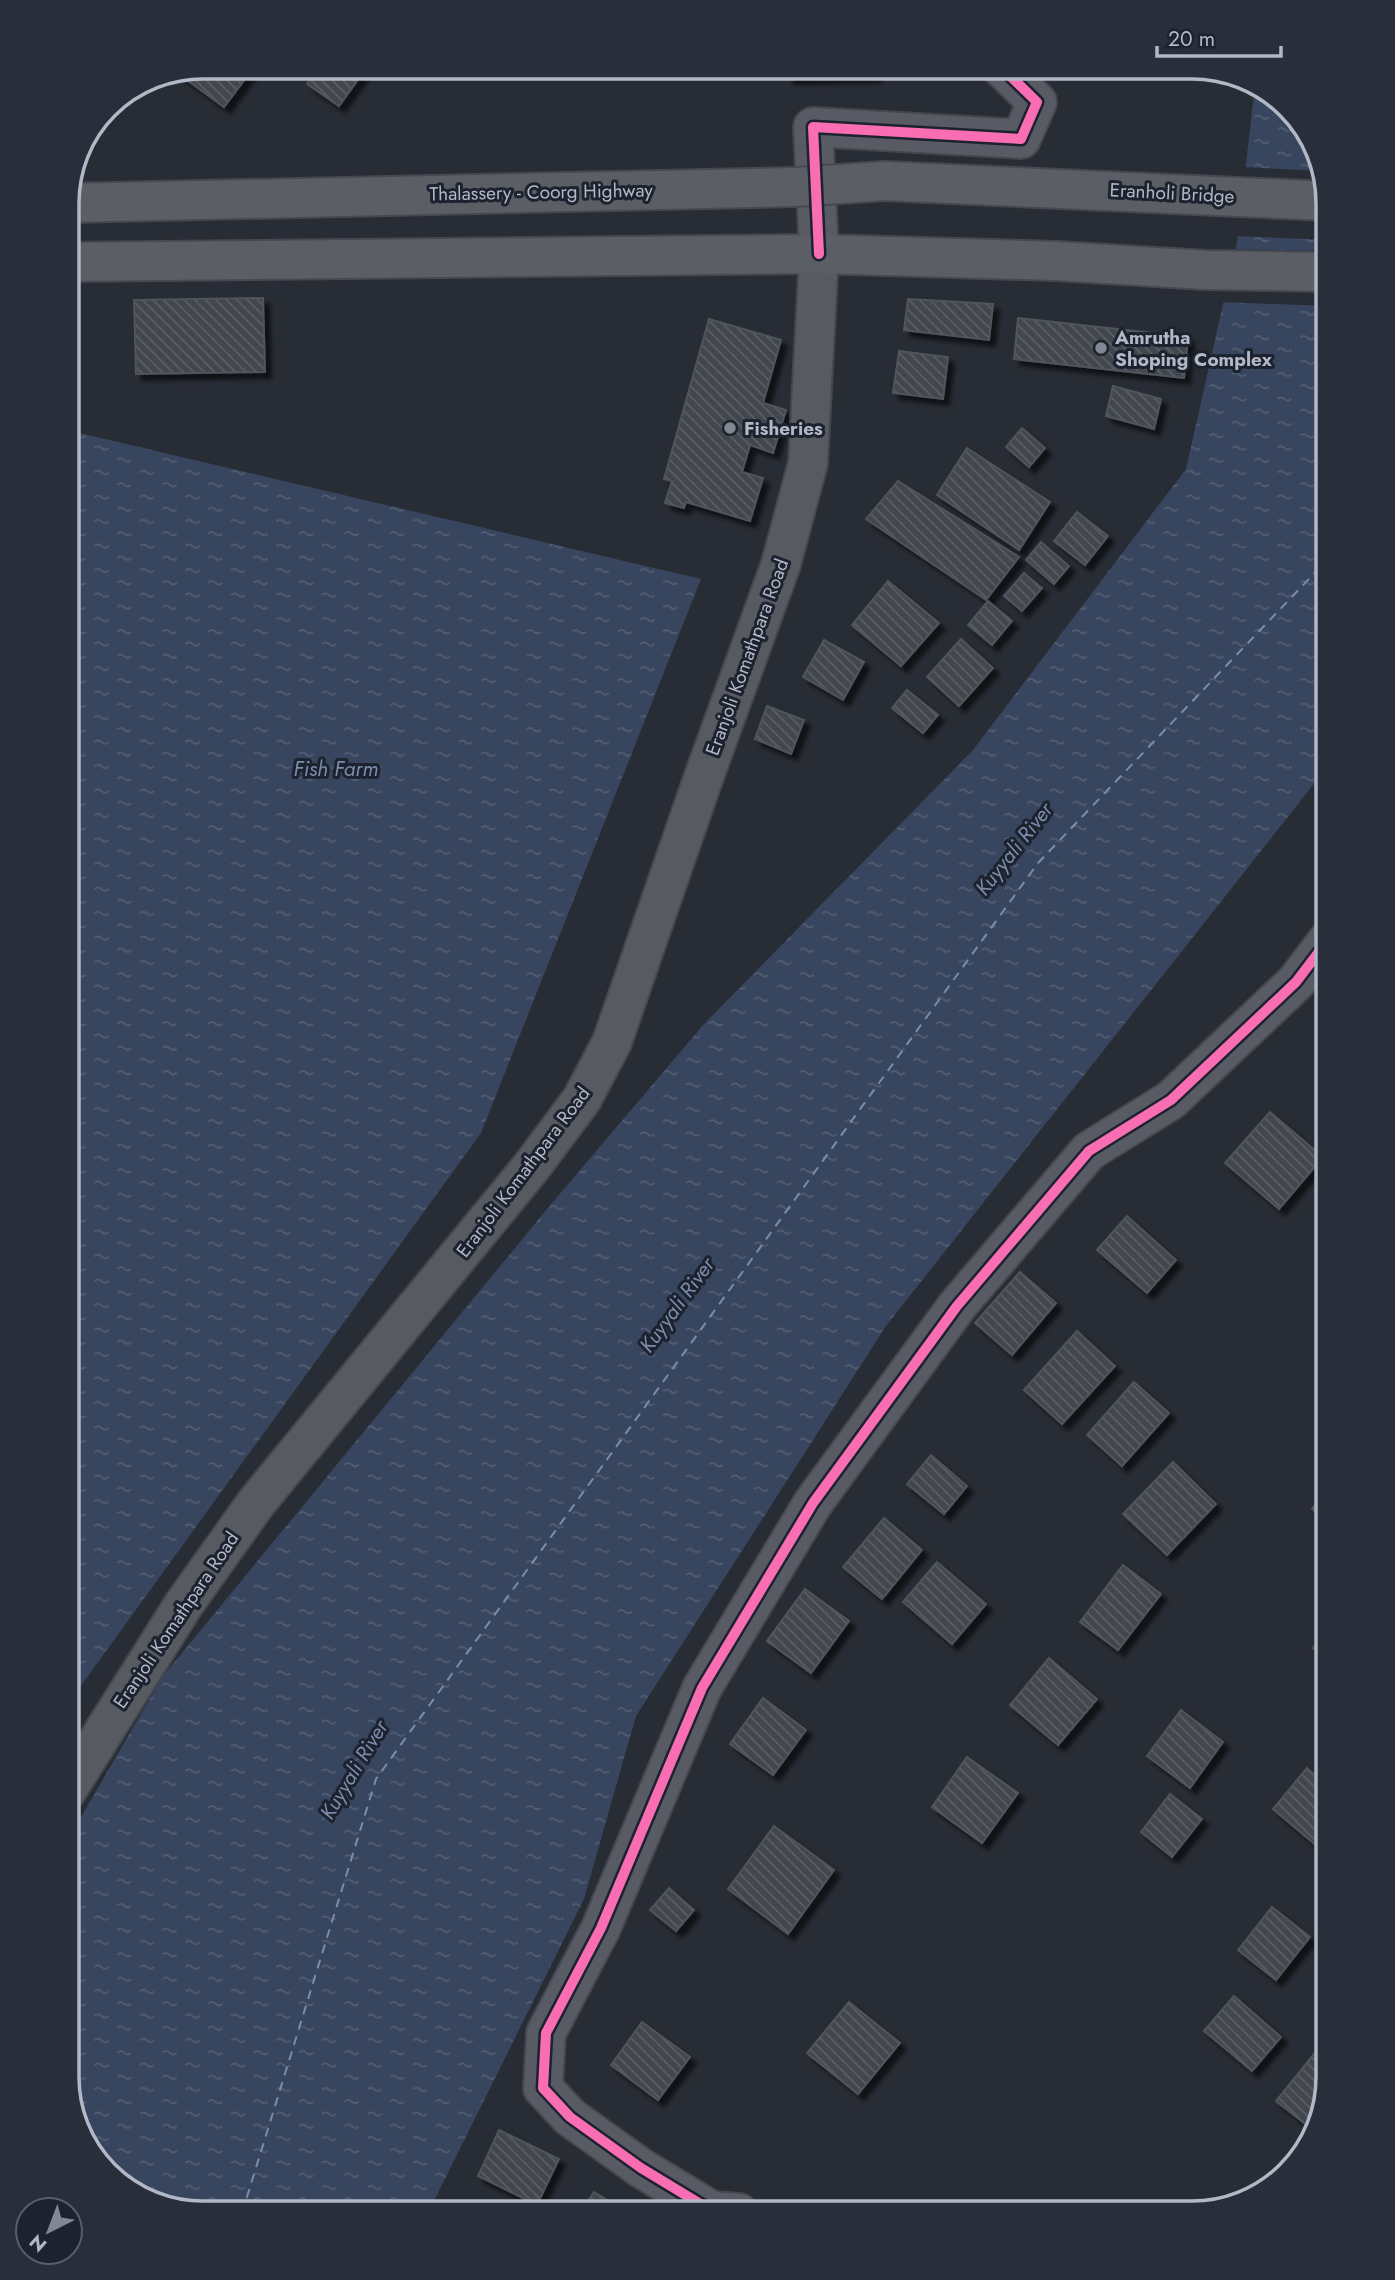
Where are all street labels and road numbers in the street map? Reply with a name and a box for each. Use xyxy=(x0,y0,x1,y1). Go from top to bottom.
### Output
street label: Eranholi Bridge xyxy=(1109,176,1235,210)
street label: Thalassery - Coorg Highway xyxy=(429,177,654,207)
street label: Eranjoli Komathpara Road xyxy=(699,555,795,759)
street label: Eranjoli Komathpara Road xyxy=(450,1081,596,1263)
street label: Eranjoli Komathpara Road xyxy=(107,1526,245,1714)

